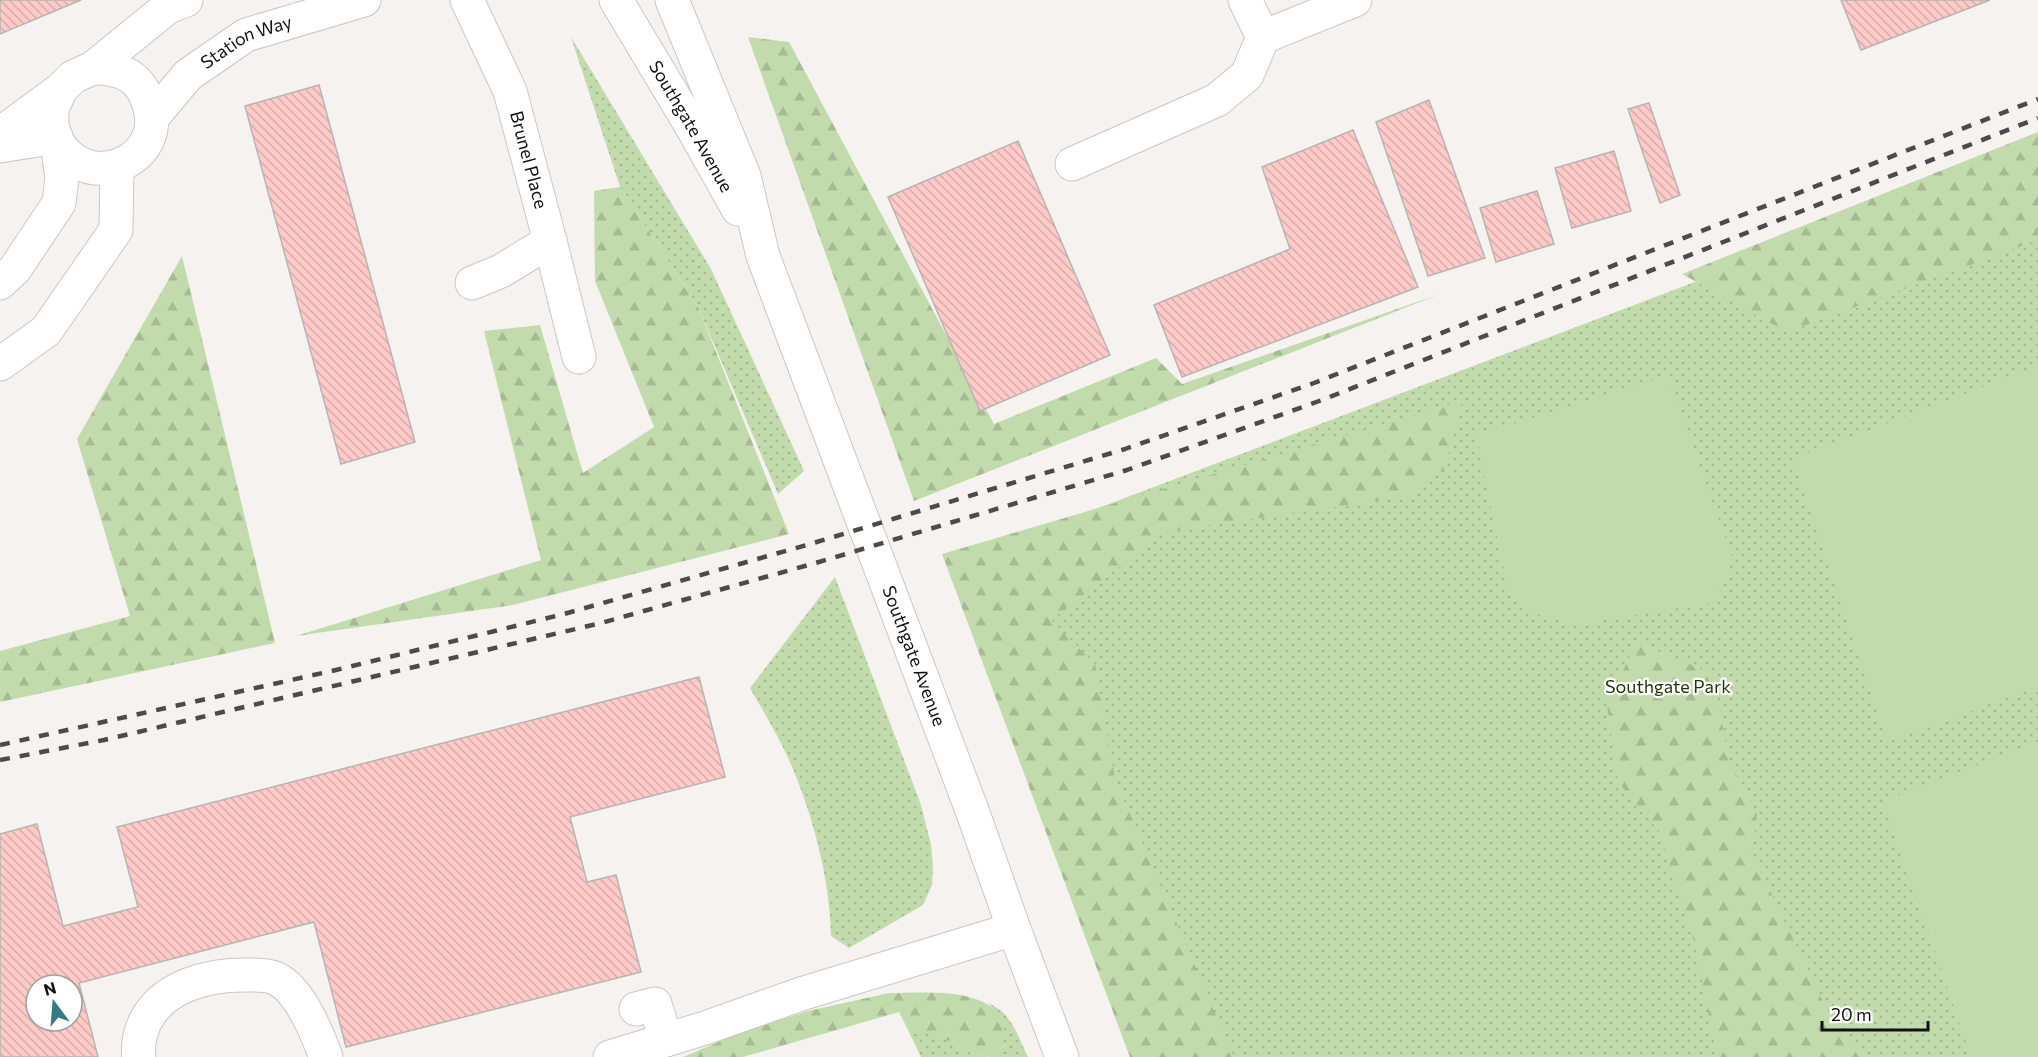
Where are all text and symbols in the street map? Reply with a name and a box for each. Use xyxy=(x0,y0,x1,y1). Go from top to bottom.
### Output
street label: Station Way xyxy=(196,10,294,73)
street label: Southgate Avenue xyxy=(645,56,738,196)
street label: Brunel Place xyxy=(506,108,553,211)
street label: Southgate Avenue xyxy=(878,582,951,729)
park label: Southgate Park xyxy=(1605,675,1731,697)
north arrow xyxy=(24,973,84,1033)
text: N xyxy=(41,977,58,999)
scale bar xyxy=(1822,994,1928,1032)
text: 20 m xyxy=(1831,1003,1872,1025)

